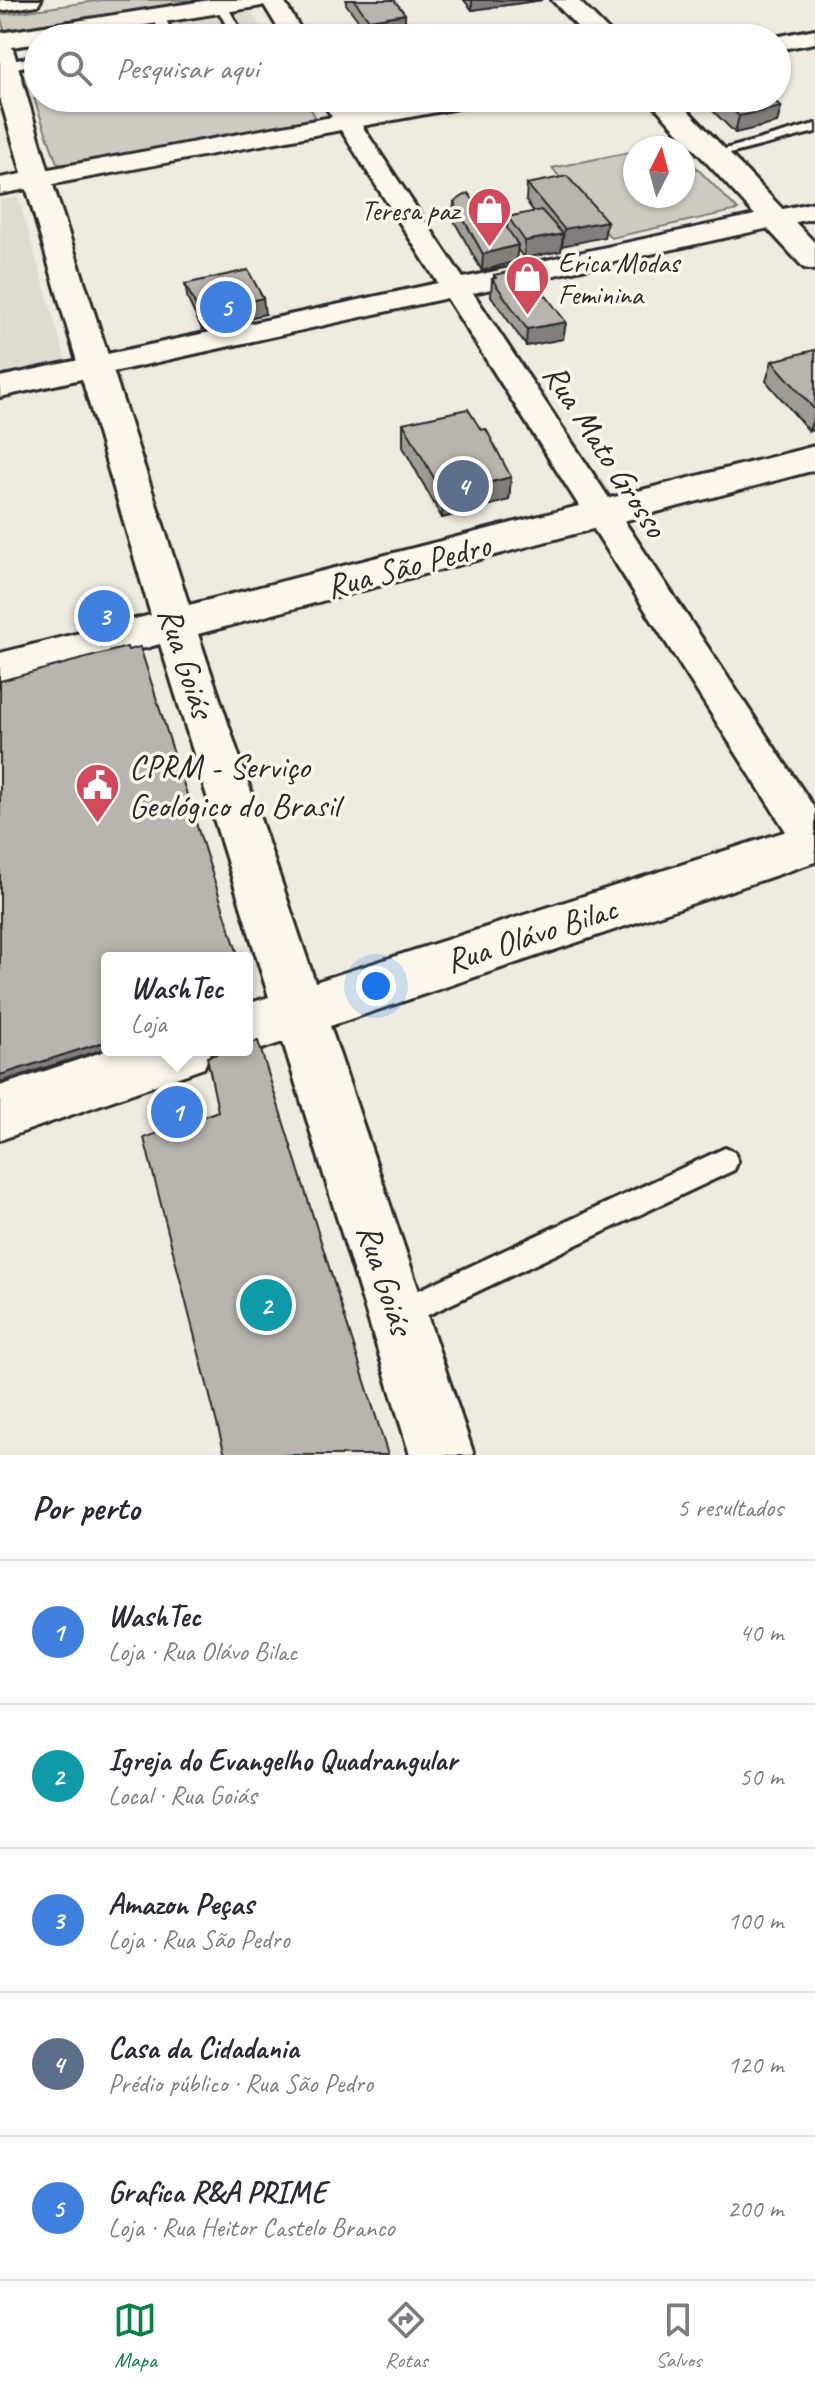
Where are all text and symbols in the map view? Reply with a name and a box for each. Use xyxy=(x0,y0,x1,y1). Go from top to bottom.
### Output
search box xyxy=(24,24,791,112)
icon: search xyxy=(52,46,96,90)
text: Pesquisar aqui xyxy=(116,49,259,87)
north arrow xyxy=(623,136,695,208)
shop icon: Teresa paz xyxy=(466,186,514,249)
place label: Teresa paz xyxy=(361,193,462,228)
place label: Erica Modas Feminina xyxy=(558,245,681,312)
shop icon: Erica Modas Feminina xyxy=(503,254,551,317)
pin: 5 xyxy=(200,277,252,337)
street label: Rua Mato Grosso xyxy=(534,356,679,547)
pin: 4 xyxy=(437,456,489,516)
street label: Rua São Pedro xyxy=(322,522,497,608)
pin: 3 xyxy=(78,586,130,646)
street label: Rua Goiás xyxy=(149,602,226,726)
place label: CPRM - Serviço Geológico do Brasil xyxy=(129,745,345,827)
public building icon: CPRM - Serviço Geológico do Brasil xyxy=(74,762,122,825)
street label: Rua Olávo Bilac xyxy=(440,886,624,982)
popup xyxy=(101,952,253,1056)
your location xyxy=(356,966,396,1006)
text: WashTec xyxy=(131,969,223,1007)
text: Loja xyxy=(131,1007,166,1040)
pin: 1 xyxy=(151,1082,203,1142)
street label: Rua Goiás xyxy=(348,1219,425,1343)
pin: 2 xyxy=(240,1275,292,1335)
text: Por perto xyxy=(32,1486,140,1529)
text: 5 resultados xyxy=(677,1491,783,1524)
text: WashTec xyxy=(108,1597,201,1635)
text: 1 xyxy=(52,1616,64,1649)
text: 40 m xyxy=(739,1616,783,1649)
text: Loja · Rua Olávo Bilac xyxy=(108,1635,297,1668)
text: Igreja do Evangelho Quadrangular xyxy=(108,1741,457,1779)
text: 2 xyxy=(52,1760,64,1793)
text: 50 m xyxy=(739,1760,783,1793)
text: Local · Rua Goiás xyxy=(108,1779,257,1812)
text: Amazon Peças xyxy=(108,1885,254,1923)
text: 3 xyxy=(52,1904,64,1937)
text: 100 m xyxy=(727,1904,783,1937)
text: Loja · Rua São Pedro xyxy=(108,1923,290,1956)
text: Casa da Cidadania xyxy=(108,2029,299,2067)
text: 4 xyxy=(52,2048,64,2081)
text: 120 m xyxy=(727,2048,783,2081)
text: Prédio público · Rua São Pedro xyxy=(108,2067,373,2100)
text: Grafica R&A PRIME xyxy=(108,2173,326,2211)
text: 5 xyxy=(52,2192,64,2225)
text: 200 m xyxy=(727,2192,783,2225)
text: Loja · Rua Heitor Castelo Branco xyxy=(108,2211,395,2244)
tab: Mapa xyxy=(113,2298,157,2374)
tab: Rotas xyxy=(384,2298,428,2374)
tab: Salvos xyxy=(655,2298,702,2374)

